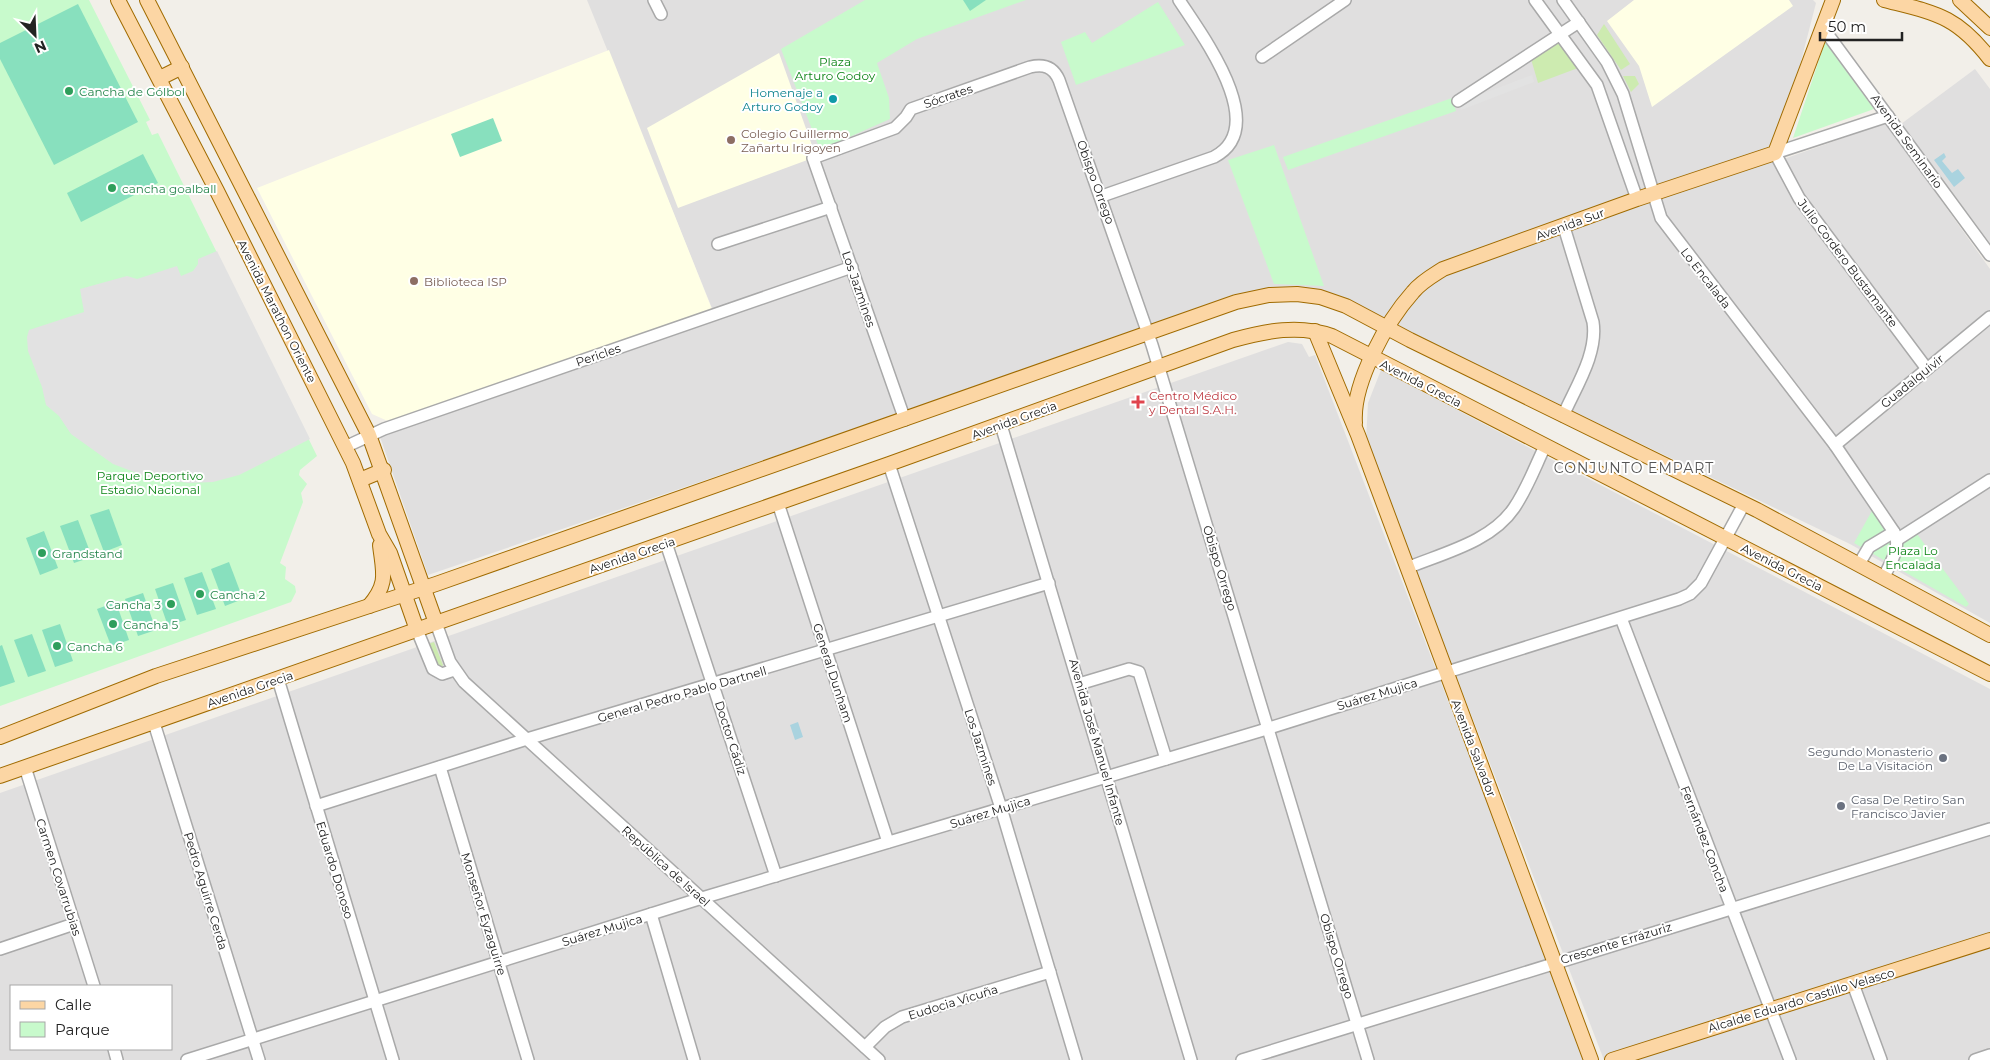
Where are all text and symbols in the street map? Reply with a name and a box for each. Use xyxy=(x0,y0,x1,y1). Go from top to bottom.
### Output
north arrow xyxy=(10,10,60,60)
scale bar xyxy=(1820,10,1902,42)
text: 50 m xyxy=(1828,17,1866,36)
text: N xyxy=(31,36,49,57)
park label: Plaza Arturo Godoy xyxy=(795,54,876,83)
street label: Sócrates xyxy=(922,81,975,111)
place label: Cancha de Gólbol xyxy=(79,84,185,99)
marker: Cancha de Gólbol xyxy=(63,85,75,97)
place label: Homenaje a Arturo Godoy xyxy=(742,85,823,114)
street label: Avenida Seminario xyxy=(1868,91,1946,191)
marker: Homenaje a Arturo Godoy xyxy=(827,93,839,105)
place label: Colegio Guillermo Zañartu Irigoyen xyxy=(741,126,849,155)
marker: Colegio Guillermo Zañartu Irigoyen xyxy=(725,134,737,146)
street label: Obispo Orrego xyxy=(1074,138,1118,226)
place label: cancha goalball xyxy=(122,181,217,196)
marker: cancha goalball xyxy=(106,182,118,194)
street label: Julio Cordero Bustamante xyxy=(1794,195,1901,330)
street label: Avenida Sur xyxy=(1534,205,1606,243)
street label: Avenida Marathon Oriente xyxy=(234,237,320,385)
street label: Lo Encalada xyxy=(1678,245,1734,311)
street label: Los Jazmines xyxy=(839,249,879,329)
place label: Biblioteca ISP xyxy=(424,274,507,289)
marker: Biblioteca ISP xyxy=(408,275,420,287)
street label: Pericles xyxy=(574,340,623,370)
street label: Guadalquivir xyxy=(1877,351,1947,411)
street label: Avenida Grecia xyxy=(1378,356,1464,410)
place label: Centro Médico y Dental S.A.H. xyxy=(1148,388,1237,417)
marker: Centro Médico y Dental S.A.H. xyxy=(1131,395,1145,409)
street label: Avenida Grecia xyxy=(969,398,1059,442)
district label: CONJUNTO EMPART xyxy=(1554,459,1714,477)
park label: Parque Deportivo Estadio Nacional xyxy=(97,468,203,497)
street label: Obispo Orrego xyxy=(1200,523,1240,613)
street label: Avenida Grecia xyxy=(587,533,677,577)
street label: Avenida Grecia xyxy=(1739,540,1825,594)
park label: Plaza Lo Encalada xyxy=(1885,543,1941,572)
place label: Grandstand xyxy=(52,546,123,561)
marker: Grandstand xyxy=(36,547,48,559)
place label: Cancha 2 xyxy=(210,587,266,602)
marker: Cancha 2 xyxy=(194,588,206,600)
place label: Cancha 3 xyxy=(106,597,161,612)
marker: Cancha 3 xyxy=(165,598,177,610)
place label: Cancha 5 xyxy=(123,617,179,632)
marker: Cancha 5 xyxy=(107,618,119,630)
street label: General Dunham xyxy=(810,621,856,725)
place label: Cancha 6 xyxy=(67,639,123,654)
marker: Cancha 6 xyxy=(51,640,63,652)
street label: Avenida José Manuel Infante xyxy=(1066,657,1128,827)
street label: General Pedro Pablo Dartnell xyxy=(596,663,768,725)
street label: Avenida Grecia xyxy=(205,667,295,711)
street label: Suárez Mujica xyxy=(1335,675,1419,713)
street label: Avenida Salvador xyxy=(1449,697,1500,799)
street label: Doctor Cádiz xyxy=(712,699,750,777)
street label: Los Jazmines xyxy=(962,707,1001,787)
place label: Segundo Monasterio De La Visitación xyxy=(1808,744,1933,773)
marker: Segundo Monasterio De La Visitación xyxy=(1937,752,1949,764)
street label: Fernández Concha xyxy=(1678,784,1732,894)
place label: Casa De Retiro San Francisco Javier xyxy=(1851,792,1965,821)
street label: Suárez Mujica xyxy=(948,793,1032,831)
marker: Casa De Retiro San Francisco Javier xyxy=(1835,800,1847,812)
street label: Carmen Covarrubias xyxy=(33,817,85,938)
street label: Eduardo Donoso xyxy=(313,819,357,921)
street label: República de Israel xyxy=(619,822,713,910)
street label: Pedro Aguirre Cerda xyxy=(181,830,231,952)
street label: Monseñor Eyzaguirre xyxy=(458,851,510,977)
street label: Suárez Mujica xyxy=(560,911,644,949)
street label: Obispo Orrego xyxy=(1317,911,1357,1001)
street label: Crescente Errázuriz xyxy=(1558,919,1674,967)
street label: Alcalde Eduardo Castillo Velasco xyxy=(1706,964,1896,1036)
street label: Eudocia Vicuña xyxy=(906,981,1000,1023)
legend xyxy=(10,985,172,1050)
text: Calle xyxy=(55,995,92,1014)
text: Parque xyxy=(55,1020,110,1039)

